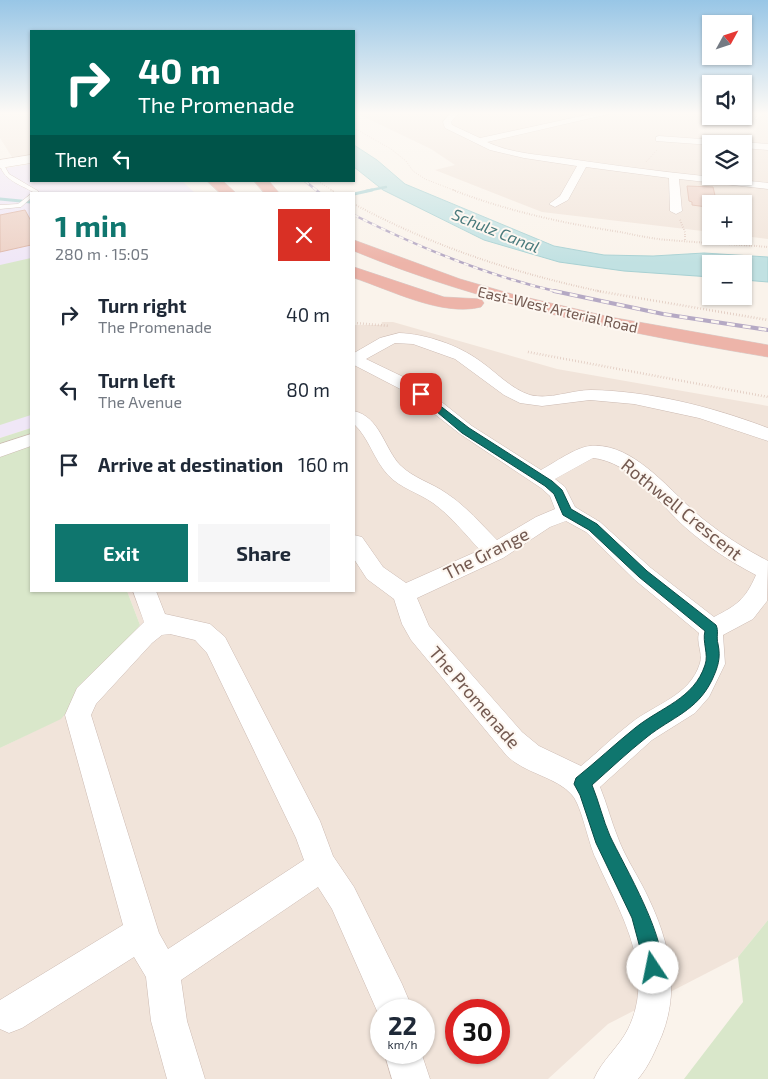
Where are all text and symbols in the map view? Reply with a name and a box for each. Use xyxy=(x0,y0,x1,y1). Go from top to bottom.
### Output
north arrow xyxy=(702,15,752,65)
map controls xyxy=(702,15,752,305)
text: 40 m xyxy=(138,49,221,91)
icon: right xyxy=(55,50,120,115)
button: sound xyxy=(702,75,752,125)
text: The Promenade xyxy=(138,91,295,117)
button: layers xyxy=(702,135,752,185)
icon: left xyxy=(108,145,136,173)
text: Then xyxy=(55,148,98,171)
button: + xyxy=(702,195,752,245)
water label: Schulz Canal xyxy=(450,204,542,256)
text: 1 min xyxy=(55,207,127,243)
button: close xyxy=(278,209,330,261)
text: 280 m · 15:05 xyxy=(55,244,149,263)
button: − xyxy=(702,255,752,305)
street label: East-West Arterial Road xyxy=(476,282,640,336)
text: Turn right xyxy=(98,294,186,317)
icon: right xyxy=(55,301,83,329)
text: 40 m xyxy=(286,303,330,326)
text: The Promenade xyxy=(98,317,212,336)
text: Turn left xyxy=(98,369,175,392)
pin xyxy=(400,373,442,415)
icon: left xyxy=(55,376,83,404)
text: 80 m xyxy=(286,378,330,401)
icon: arrive xyxy=(407,380,435,408)
text: The Avenue xyxy=(98,392,182,411)
icon: arrive xyxy=(55,451,83,479)
text: Arrive at destination xyxy=(98,453,283,476)
text: 160 m xyxy=(298,453,349,476)
street label: Rothwell Crescent xyxy=(617,454,747,565)
street label: The Grange xyxy=(440,522,532,584)
button: Exit xyxy=(55,524,188,582)
button: Share xyxy=(198,524,330,582)
street label: The Promenade xyxy=(425,641,525,753)
position arrow xyxy=(626,941,678,993)
speed limit sign: 30 xyxy=(445,999,510,1064)
text: 22 xyxy=(388,1010,417,1040)
text: km/h xyxy=(388,1037,417,1051)

